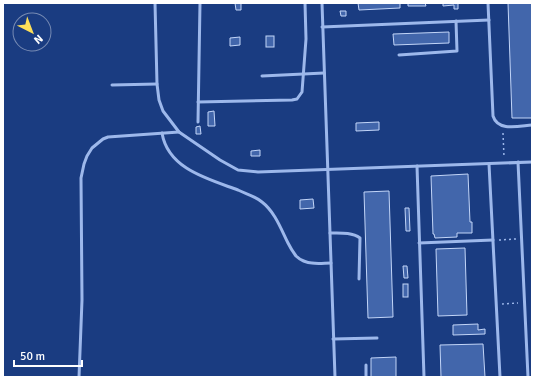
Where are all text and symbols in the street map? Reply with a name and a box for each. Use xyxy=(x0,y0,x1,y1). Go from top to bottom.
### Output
north arrow xyxy=(12,12,52,52)
text: N xyxy=(31,32,46,46)
scale bar xyxy=(14,342,82,368)
text: 50 m xyxy=(20,349,45,364)

